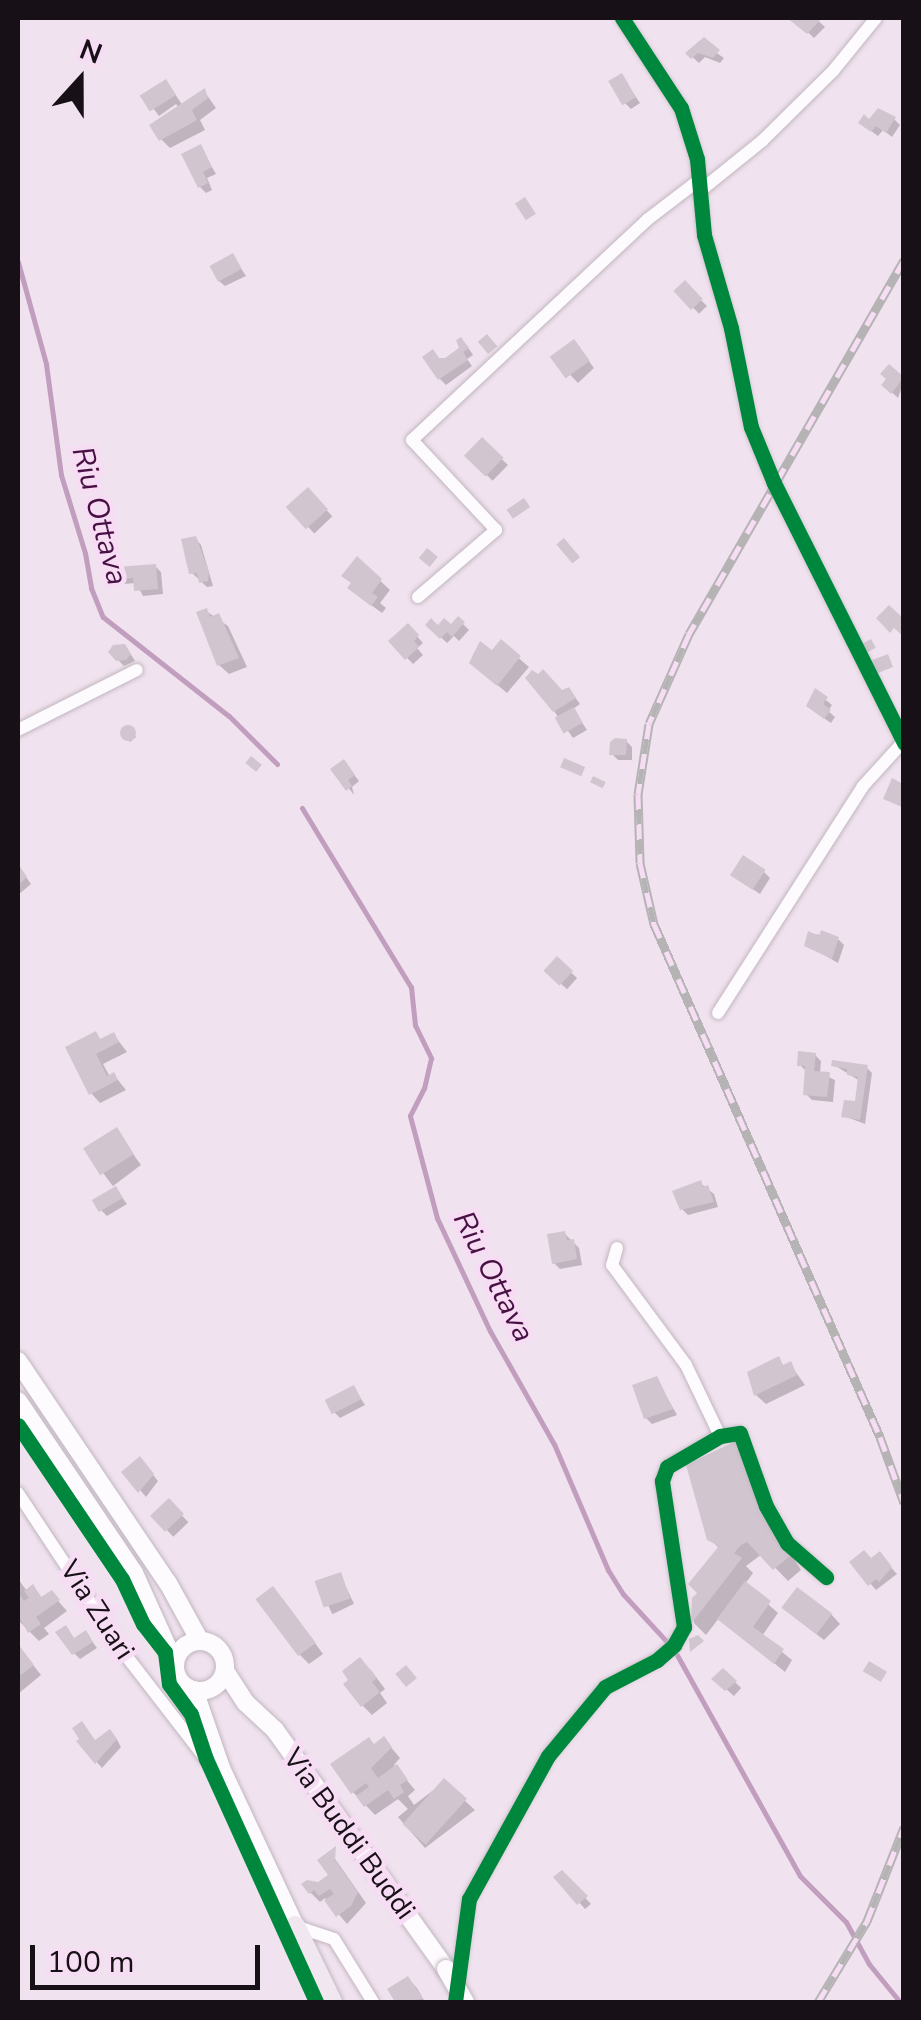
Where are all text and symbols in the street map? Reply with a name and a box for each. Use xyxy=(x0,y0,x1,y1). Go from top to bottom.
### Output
north arrow xyxy=(30,30,130,130)
text: N xyxy=(74,30,107,73)
water label: Riu Ottava xyxy=(63,443,135,589)
water label: Riu Ottava xyxy=(445,1206,541,1348)
street label: Via Zuari xyxy=(53,1554,141,1666)
street label: Via Buddi Buddi xyxy=(276,1742,422,1926)
scale bar xyxy=(35,1925,265,1987)
text: 100 m xyxy=(47,1942,134,1983)

